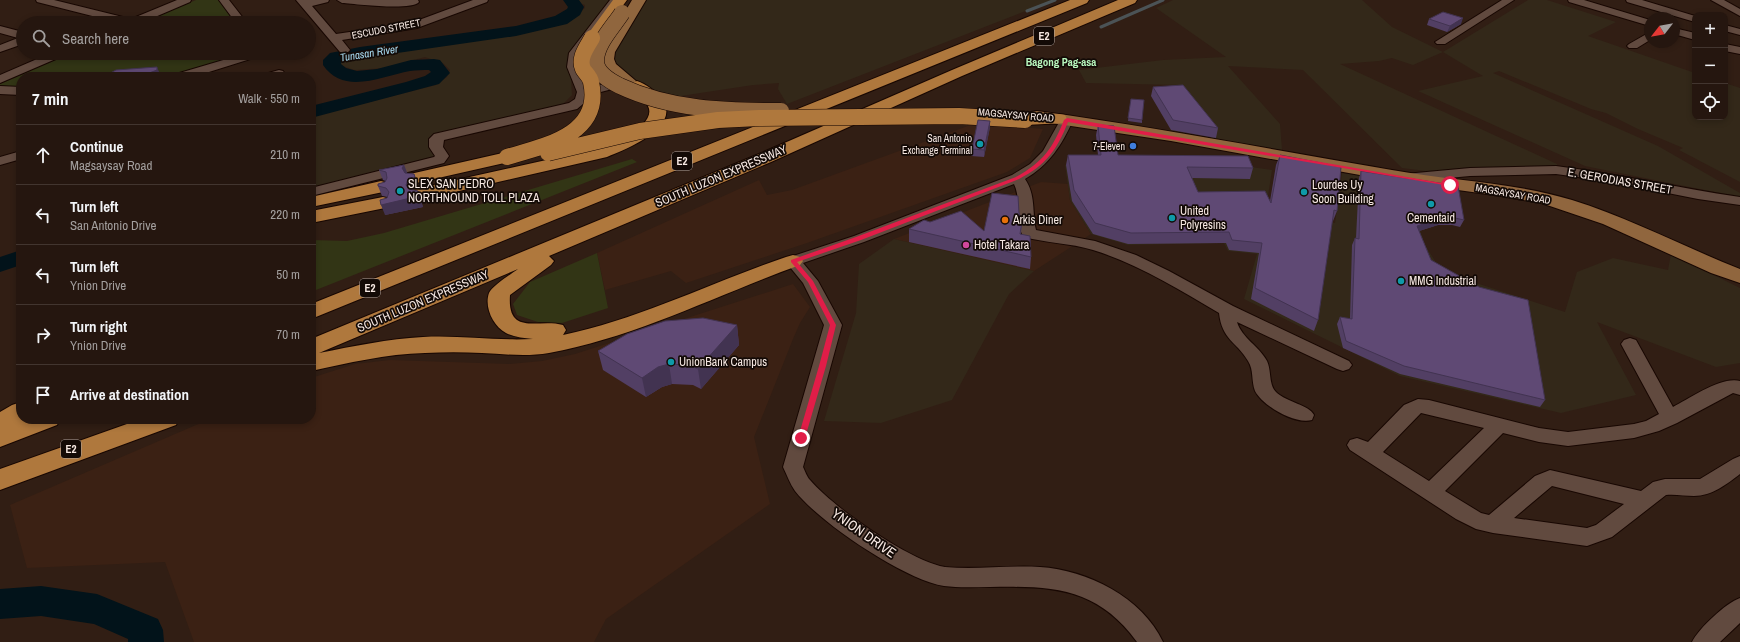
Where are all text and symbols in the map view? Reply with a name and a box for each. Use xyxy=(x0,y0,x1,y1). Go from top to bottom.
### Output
north arrow xyxy=(1644,12,1680,48)
map controls xyxy=(1692,12,1728,120)
button: + xyxy=(1692,12,1728,48)
search box xyxy=(16,16,316,60)
street label: ESCUDO STREET xyxy=(351,16,421,42)
icon: search xyxy=(30,27,52,49)
road number: E2 xyxy=(1034,27,1054,45)
text: Search here xyxy=(62,28,129,49)
water label: Tunasan River xyxy=(339,41,400,64)
button: − xyxy=(1692,48,1728,84)
district label: Bagong Pag-asa xyxy=(1026,55,1096,69)
button: locate xyxy=(1692,84,1728,120)
text: 7 min xyxy=(32,87,68,110)
text: Walk · 550 m xyxy=(238,90,300,107)
street label: MAGSAYSAY ROAD xyxy=(978,105,1055,125)
place label: San Antonio Exchange Terminal xyxy=(902,132,972,157)
text: Continue xyxy=(70,136,123,157)
marker: San Antonio Exchange Terminal xyxy=(975,139,985,149)
place label: 7-Eleven xyxy=(1093,140,1125,153)
street label: SOUTH LUZON EXPRESSWAY xyxy=(653,141,789,211)
marker: 7-Eleven xyxy=(1128,141,1138,151)
icon: ahead xyxy=(32,144,54,166)
text: 210 m xyxy=(270,146,300,163)
road number: E2 xyxy=(672,152,692,170)
text: Magsaysay Road xyxy=(70,157,152,174)
street label: E. GERODIAS STREET xyxy=(1567,164,1673,198)
place label: SLEX SAN PEDRO NORTHNOUND TOLL PLAZA xyxy=(408,176,540,206)
route start xyxy=(1441,176,1459,194)
place label: Lourdes Uy Soon Building xyxy=(1312,177,1374,207)
street label: MAGSAYSAY ROAD xyxy=(1474,181,1552,207)
marker: SLEX SAN PEDRO NORTHNOUND TOLL PLAZA xyxy=(395,186,405,196)
marker: Lourdes Uy Soon Building xyxy=(1299,187,1309,197)
text: Turn left xyxy=(70,196,118,217)
marker: Cementaid xyxy=(1426,199,1436,209)
place label: United Polyresins xyxy=(1180,203,1226,233)
icon: left xyxy=(32,204,54,226)
text: 220 m xyxy=(270,206,300,223)
place label: Cementaid xyxy=(1407,210,1455,226)
place label: Arkis Diner xyxy=(1012,212,1063,228)
marker: United Polyresins xyxy=(1167,213,1177,223)
marker: Arkis Diner xyxy=(1000,215,1010,225)
text: San Antonio Drive xyxy=(70,217,157,234)
place label: Hotel Takara xyxy=(974,237,1030,253)
marker: Hotel Takara xyxy=(961,240,971,250)
text: Turn left xyxy=(70,256,118,277)
icon: left xyxy=(32,264,54,286)
text: 50 m xyxy=(276,266,300,283)
street label: SOUTH LUZON EXPRESSWAY xyxy=(355,266,491,336)
place label: MMG Industrial xyxy=(1409,273,1476,289)
marker: MMG Industrial xyxy=(1396,276,1406,286)
text: Ynion Drive xyxy=(70,277,126,294)
road number: E2 xyxy=(360,279,380,297)
text: Turn right xyxy=(70,316,127,337)
icon: right xyxy=(32,324,54,346)
text: 70 m xyxy=(276,326,300,343)
text: Ynion Drive xyxy=(70,337,126,354)
place label: UnionBank Campus xyxy=(679,354,767,370)
marker: UnionBank Campus xyxy=(666,357,676,367)
icon: arrive xyxy=(32,384,54,406)
text: Arrive at destination xyxy=(70,384,189,405)
route end xyxy=(792,429,810,447)
road number: E2 xyxy=(61,440,81,458)
street label: YNION DRIVE xyxy=(828,504,900,562)

